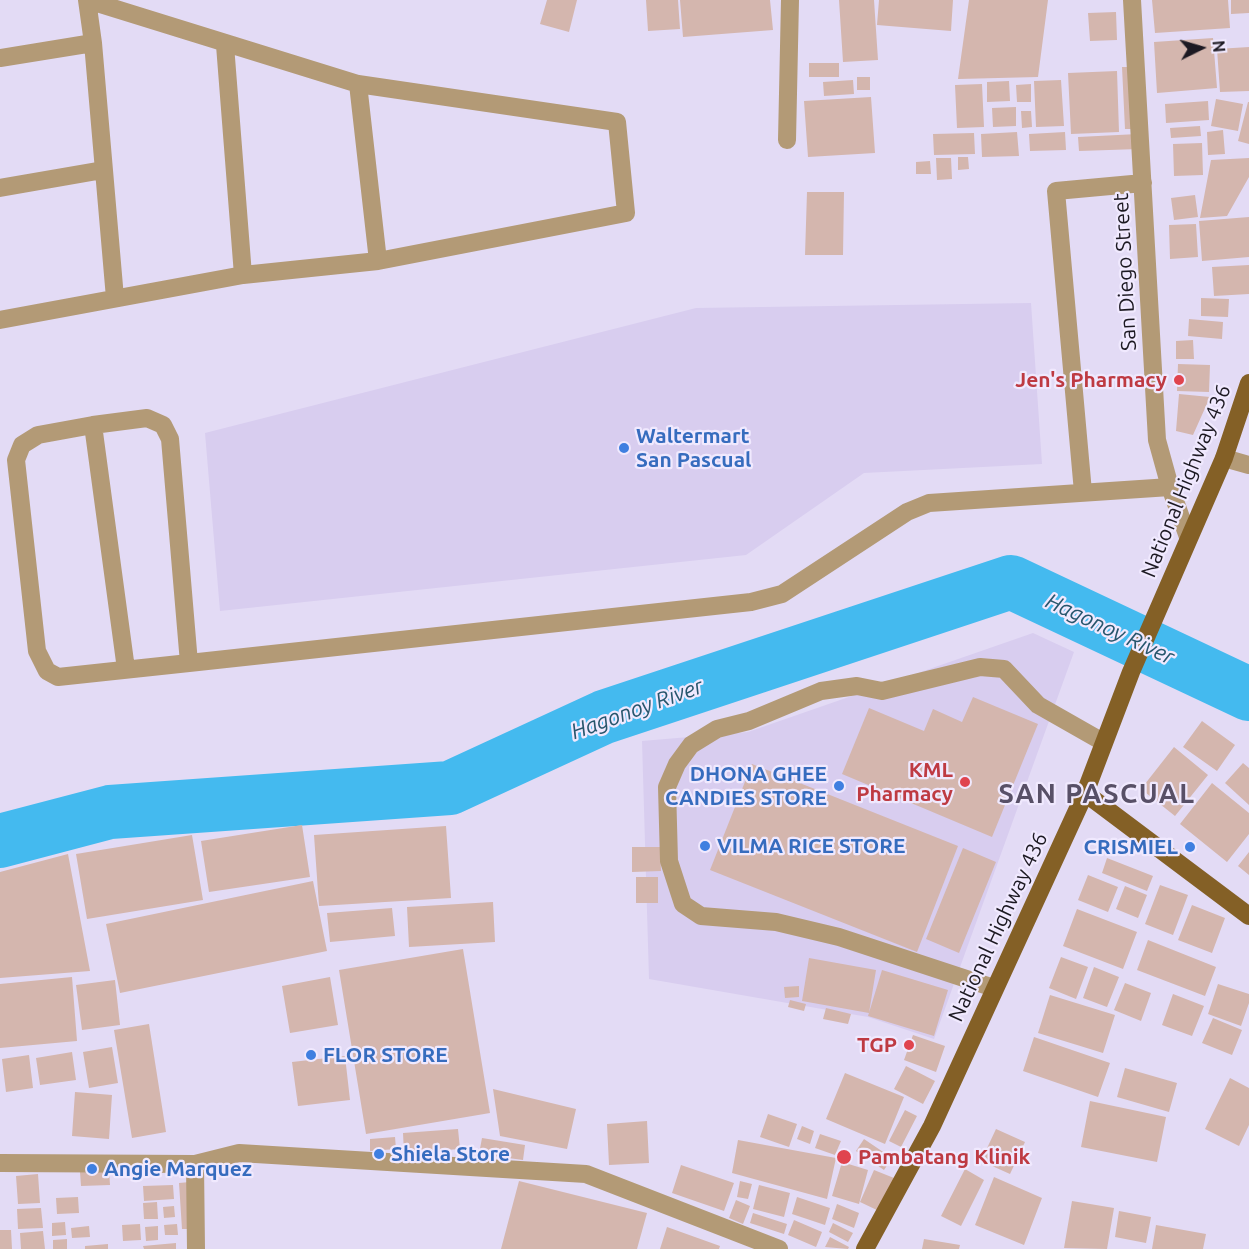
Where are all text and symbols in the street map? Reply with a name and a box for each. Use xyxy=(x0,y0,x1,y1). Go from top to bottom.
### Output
north arrow xyxy=(1171,18,1231,78)
text: N xyxy=(1209,40,1228,53)
street label: San Diego Street xyxy=(1108,192,1142,352)
place label: Jen's Pharmacy xyxy=(1015,367,1167,393)
marker: Jen's Pharmacy xyxy=(1172,373,1186,387)
street label: National Highway 436 xyxy=(1136,381,1236,581)
place label: Waltermart San Pascual xyxy=(636,423,751,473)
marker: Waltermart San Pascual xyxy=(617,441,631,455)
water label: Hagonoy River xyxy=(1042,588,1178,670)
water label: Hagonoy River xyxy=(567,673,707,745)
place label: KML Pharmacy xyxy=(856,757,953,807)
place label: DHONA GHEE CANDIES STORE xyxy=(665,761,827,811)
marker: KML Pharmacy xyxy=(958,775,972,789)
district label: SAN PASCUAL xyxy=(998,778,1196,810)
marker: DHONA GHEE CANDIES STORE xyxy=(832,779,846,793)
street label: National Highway 436 xyxy=(943,828,1053,1026)
place label: VILMA RICE STORE xyxy=(717,833,906,859)
place label: CRISMIEL xyxy=(1084,834,1178,860)
marker: VILMA RICE STORE xyxy=(698,839,712,853)
marker: CRISMIEL xyxy=(1183,840,1197,854)
place label: TGP xyxy=(857,1032,897,1058)
marker: TGP xyxy=(902,1038,916,1052)
place label: FLOR STORE xyxy=(323,1042,448,1068)
marker: FLOR STORE xyxy=(304,1048,318,1062)
place label: Shiela Store xyxy=(391,1141,510,1167)
place label: Pambatang Klinik xyxy=(858,1144,1030,1170)
marker: Shiela Store xyxy=(372,1147,386,1161)
marker: Pambatang Klinik xyxy=(835,1148,853,1166)
place label: Angie Marquez xyxy=(104,1156,252,1182)
marker: Angie Marquez xyxy=(85,1162,99,1176)

